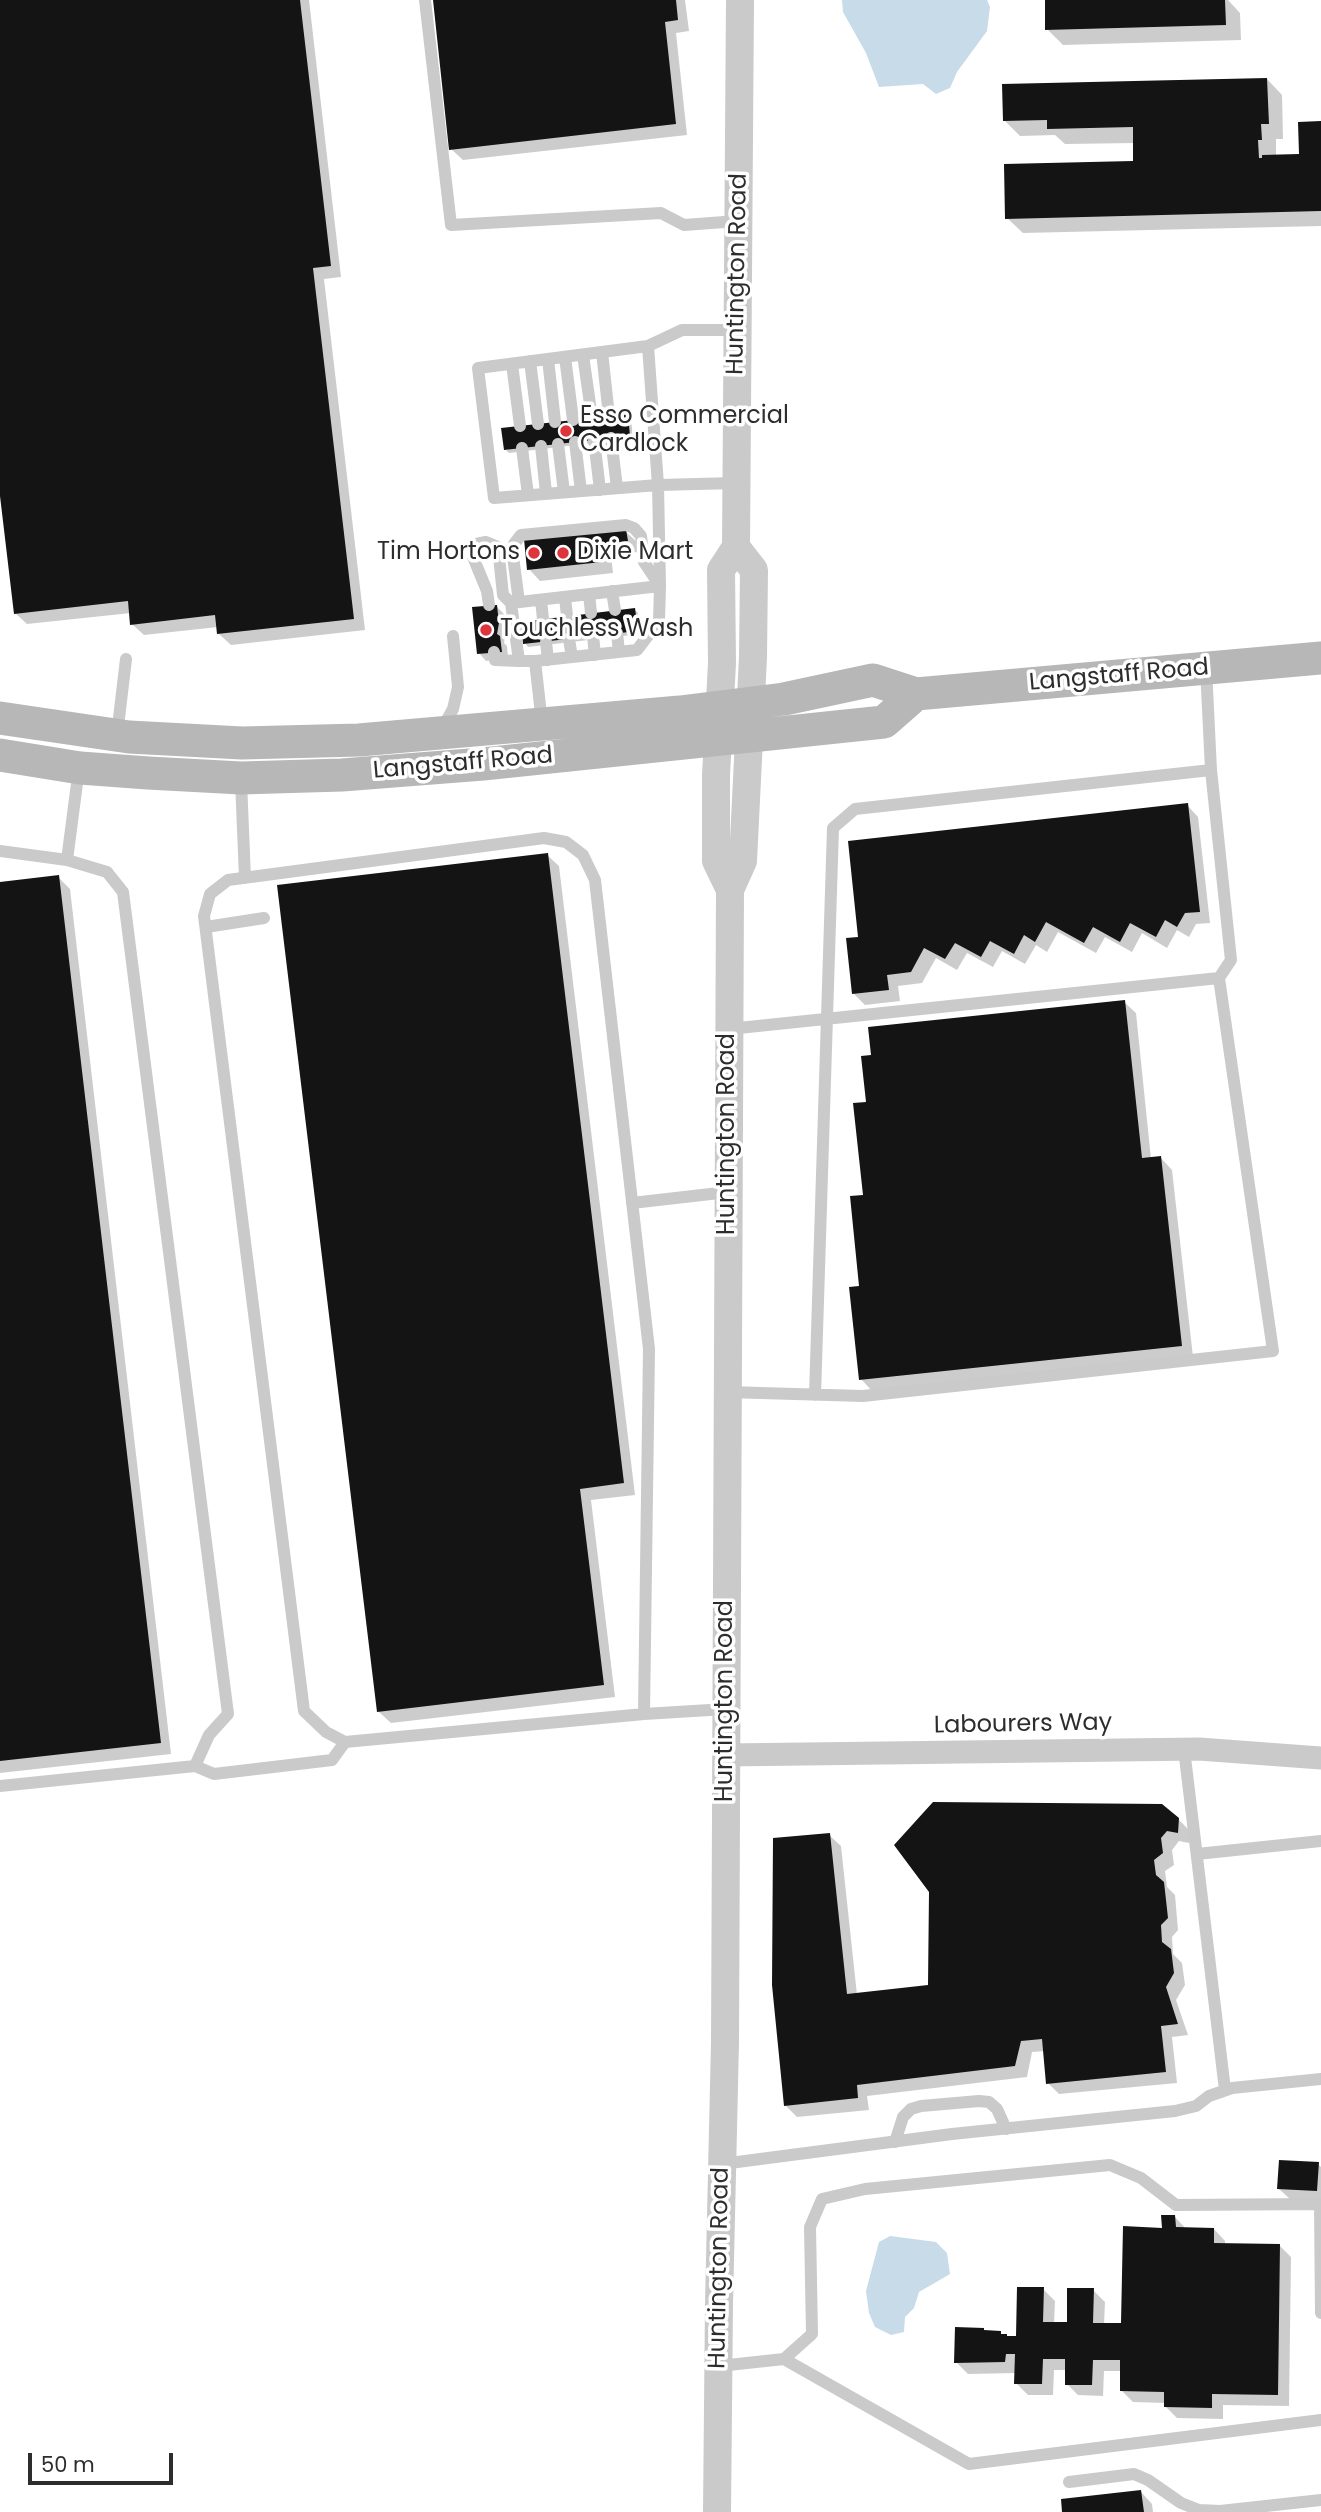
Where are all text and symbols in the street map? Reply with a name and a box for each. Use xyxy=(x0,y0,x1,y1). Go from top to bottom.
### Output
street label: Huntington Road xyxy=(722,173,754,375)
place label: Esso Commercial Cardlock xyxy=(580,403,789,459)
marker: Esso Commercial Cardlock xyxy=(558,423,574,439)
place label: Tim Hortons xyxy=(377,539,520,567)
place label: Dixie Mart xyxy=(577,539,693,567)
marker: Tim Hortons xyxy=(526,545,542,561)
marker: Dixie Mart xyxy=(555,545,571,561)
place label: Touchless Wash xyxy=(500,616,693,644)
marker: Touchless Wash xyxy=(478,622,494,638)
street label: Langstaff Road xyxy=(1028,654,1210,698)
street label: Langstaff Road xyxy=(372,742,554,786)
street label: Huntington Road xyxy=(714,1033,742,1235)
street label: Huntington Road xyxy=(712,1600,740,1802)
street label: Labourers Way xyxy=(934,1709,1112,1741)
street label: Huntington Road xyxy=(704,2167,736,2369)
scale bar xyxy=(32,2438,177,2482)
text: 50 m xyxy=(41,2450,95,2479)

